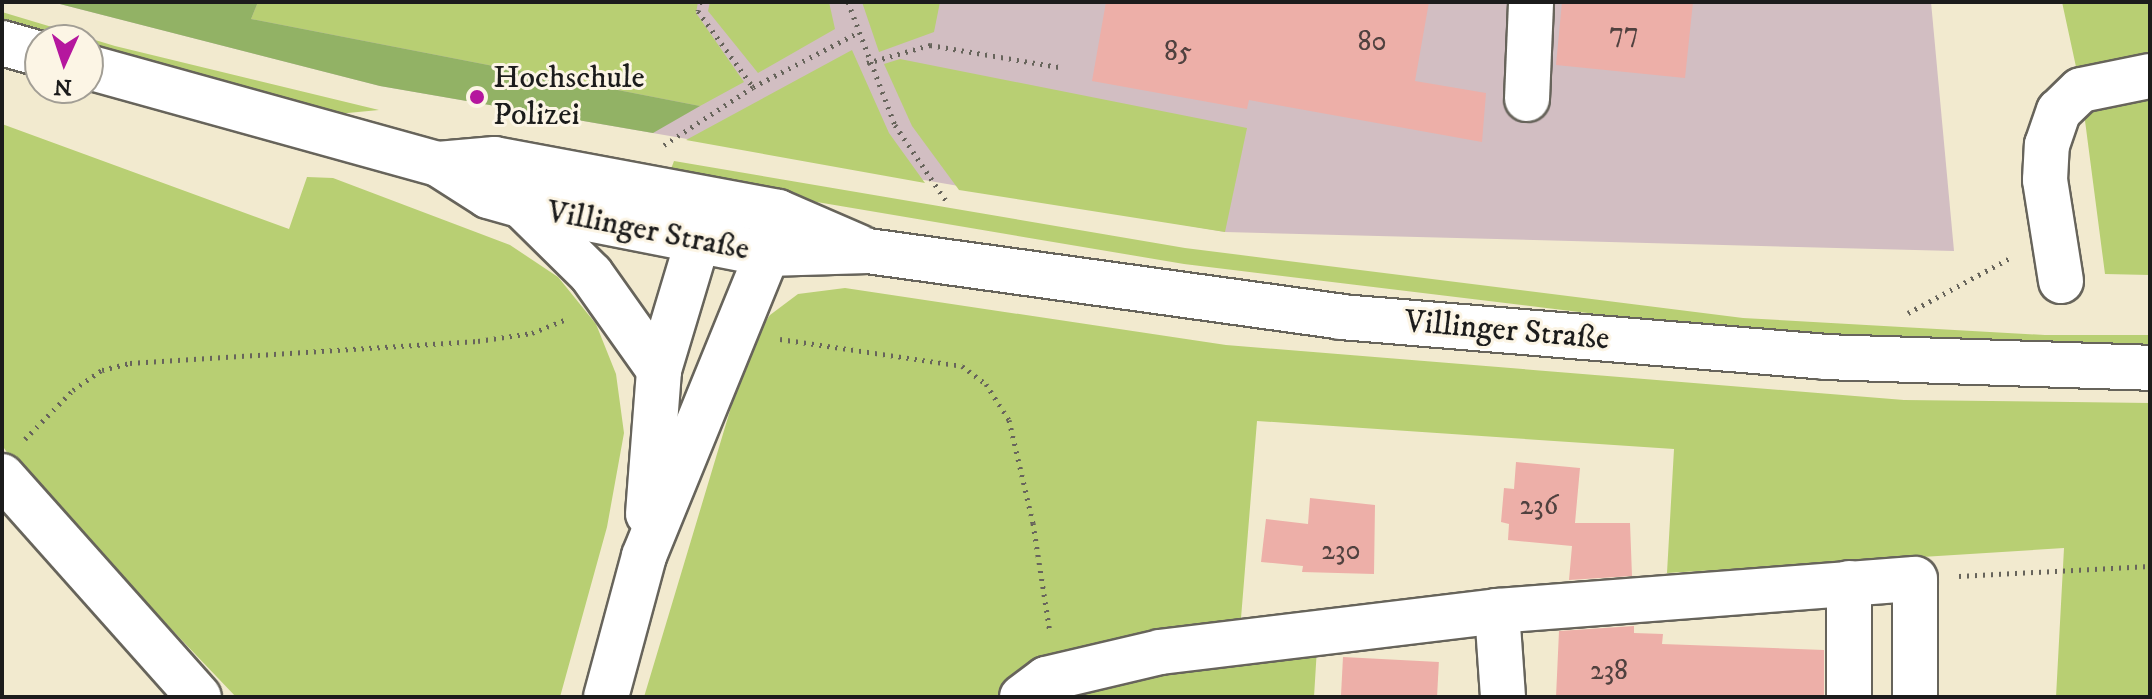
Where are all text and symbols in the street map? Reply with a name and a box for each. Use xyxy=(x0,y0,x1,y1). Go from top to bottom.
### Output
house number: 77 xyxy=(1609,16,1639,50)
north arrow xyxy=(24,24,104,104)
house number: 80 xyxy=(1357,25,1387,59)
house number: 85 xyxy=(1164,35,1192,69)
place label: Hochschule Polizei xyxy=(493,60,645,135)
text: N xyxy=(53,73,73,100)
marker: Hochschule Polizei xyxy=(468,88,486,106)
street label: Villinger Straße xyxy=(544,193,752,269)
street label: Villinger Straße xyxy=(1403,303,1611,359)
house number: 236 xyxy=(1520,489,1558,523)
house number: 230 xyxy=(1321,534,1361,568)
house number: 238 xyxy=(1590,654,1628,688)

